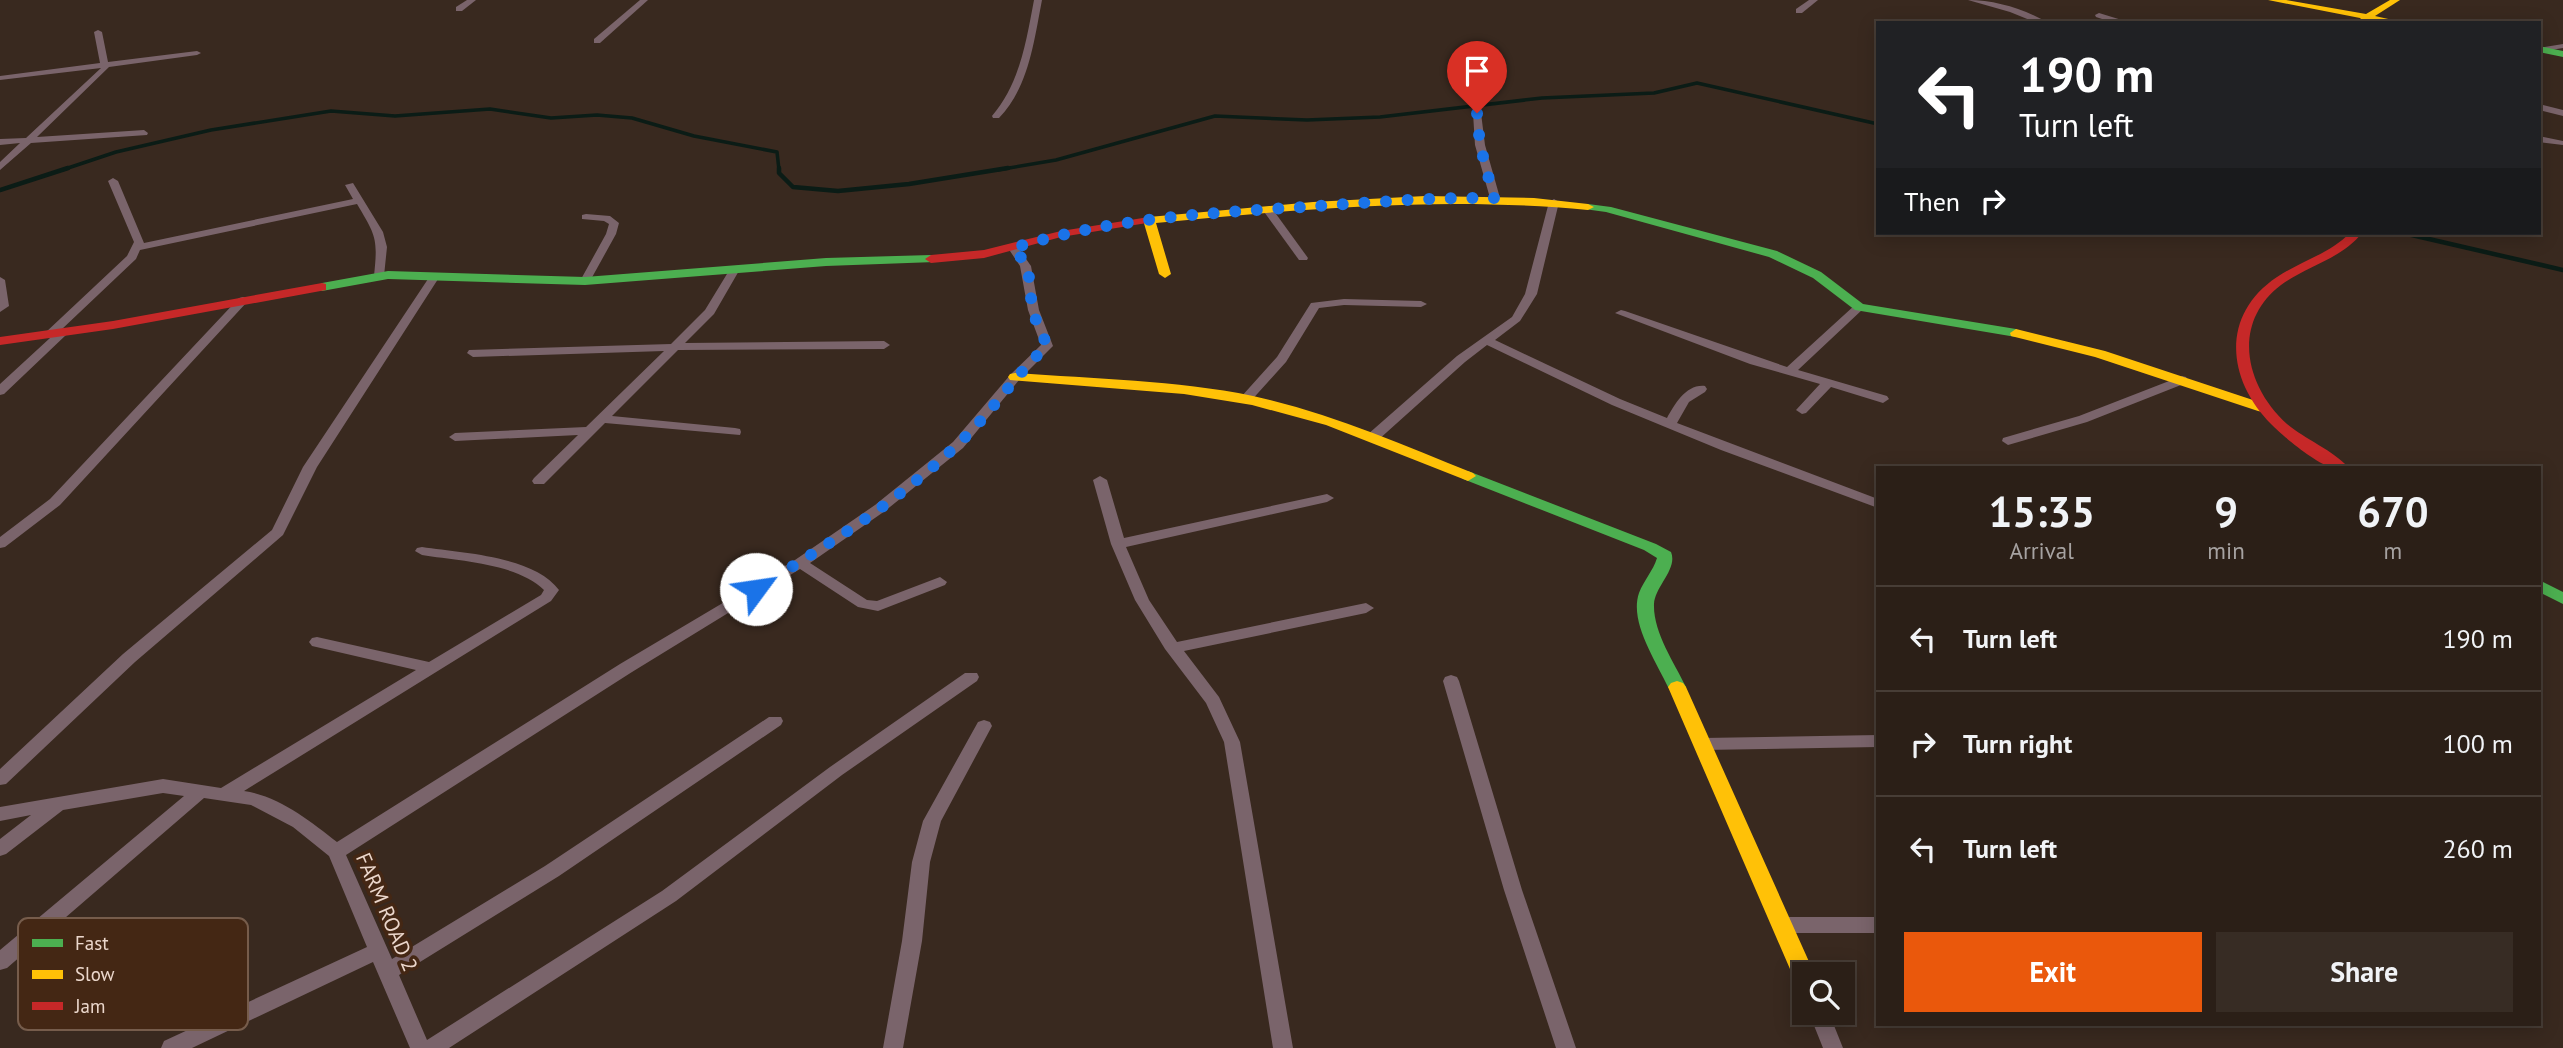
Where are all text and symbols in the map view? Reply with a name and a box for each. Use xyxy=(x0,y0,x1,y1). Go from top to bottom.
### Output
pin xyxy=(1447,41,1507,113)
text: 190 m xyxy=(2019,42,2154,106)
icon: left xyxy=(1904,49,1995,140)
icon: arrive xyxy=(1458,52,1496,90)
text: Turn left xyxy=(2019,104,2134,146)
icon: right xyxy=(1974,182,2012,220)
text: Then xyxy=(1904,185,1960,218)
text: 15:35 xyxy=(1988,484,2095,539)
text: 9 xyxy=(2214,484,2238,539)
text: 670 xyxy=(2357,484,2429,539)
text: Arrival xyxy=(2009,536,2074,565)
text: min xyxy=(2207,536,2245,565)
text: m xyxy=(2384,536,2402,565)
position arrow xyxy=(719,552,793,626)
icon: left xyxy=(1904,620,1942,658)
text: Turn left xyxy=(1963,622,2057,655)
text: 190 m xyxy=(2442,622,2513,655)
icon: right xyxy=(1904,725,1942,763)
text: Turn right xyxy=(1963,727,2072,760)
text: 100 m xyxy=(2442,727,2513,760)
icon: left xyxy=(1904,830,1942,868)
text: Turn left xyxy=(1963,832,2057,865)
text: 260 m xyxy=(2442,832,2513,865)
street label: FARM ROAD 2 xyxy=(350,849,424,975)
legend xyxy=(18,918,248,1030)
text: Fast xyxy=(75,931,109,955)
button: Exit xyxy=(1904,932,2202,1012)
button: Share xyxy=(2216,932,2513,1012)
text: Slow xyxy=(75,962,115,986)
map controls xyxy=(1792,962,1855,1025)
button: search xyxy=(1792,962,1855,1025)
text: Jam xyxy=(74,994,105,1018)

